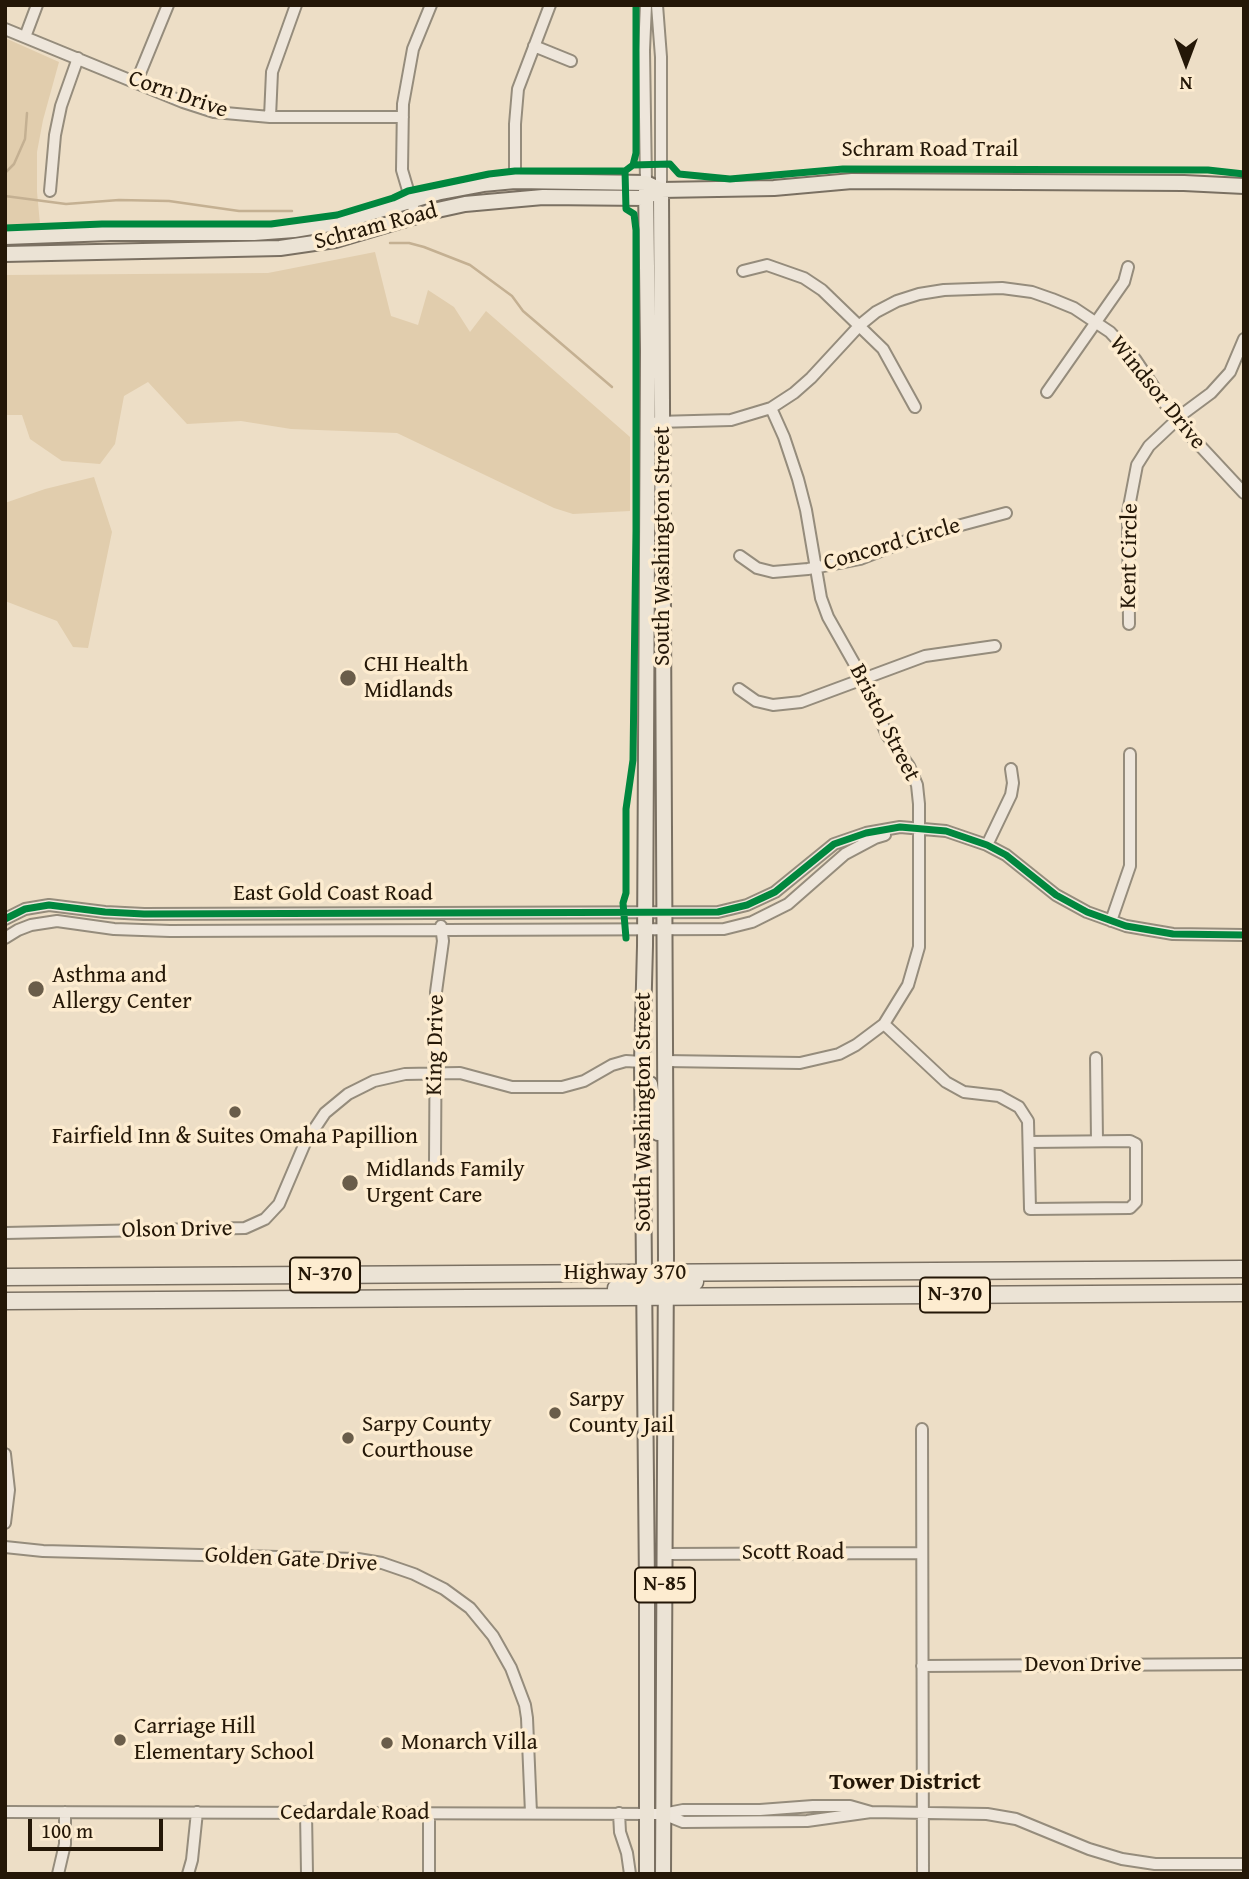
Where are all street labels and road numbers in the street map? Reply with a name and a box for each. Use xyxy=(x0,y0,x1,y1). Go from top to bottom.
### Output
street label: Corn Drive xyxy=(125,65,231,125)
street label: Schram Road Trail xyxy=(841,136,1019,164)
street label: Schram Road xyxy=(312,197,440,257)
street label: Windsor Drive xyxy=(1103,331,1211,455)
street label: South Washington Street xyxy=(649,426,677,666)
street label: Kent Circle xyxy=(1115,503,1145,609)
street label: Concord Circle xyxy=(820,512,964,578)
street label: Bristol Street xyxy=(843,660,925,786)
street label: East Gold Coast Road xyxy=(233,880,433,908)
street label: South Washington Street xyxy=(630,992,658,1232)
street label: King Drive xyxy=(421,994,451,1096)
street label: Olson Drive xyxy=(121,1215,233,1245)
road number: N-370 xyxy=(290,1258,360,1292)
street label: Highway 370 xyxy=(564,1259,686,1287)
road number: N-370 xyxy=(920,1278,990,1312)
street label: Scott Road xyxy=(742,1539,844,1567)
street label: Golden Gate Drive xyxy=(204,1542,378,1578)
road number: N-85 xyxy=(635,1568,695,1602)
street label: Devon Drive xyxy=(1024,1651,1142,1679)
street label: Cedardale Road xyxy=(280,1799,430,1827)

